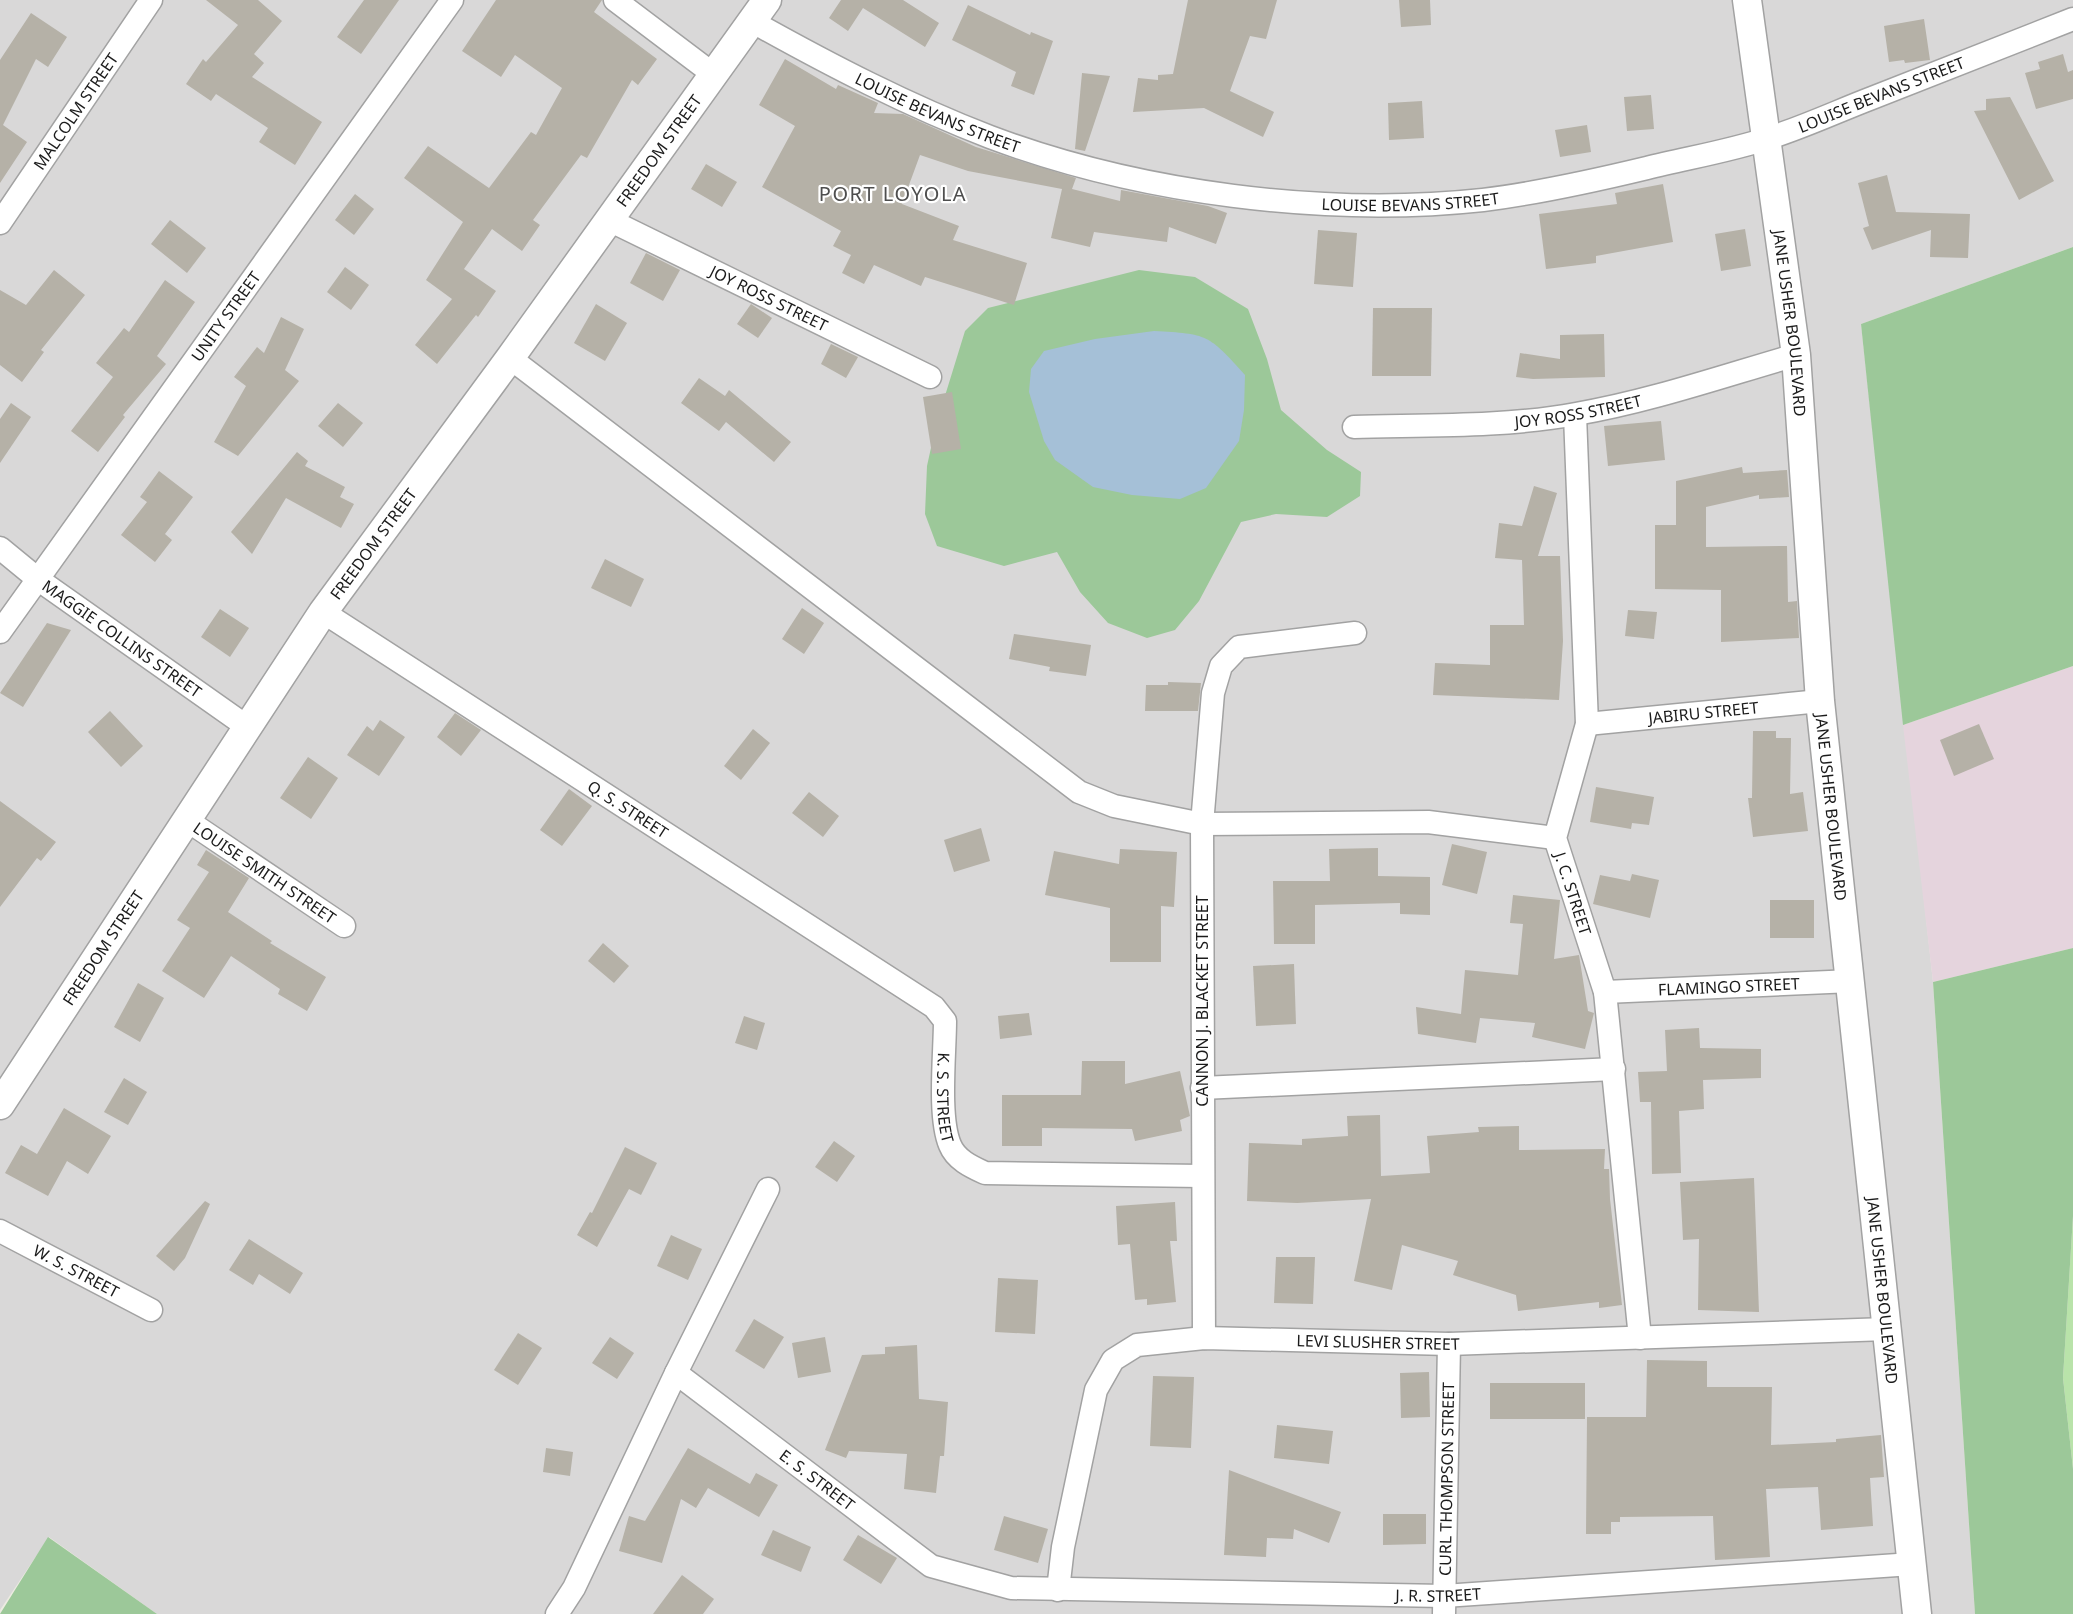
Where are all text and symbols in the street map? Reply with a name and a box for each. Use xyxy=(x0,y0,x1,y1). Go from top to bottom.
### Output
street label: MALCOLM STREET xyxy=(28,48,123,174)
street label: LOUISE BEVANS STREET xyxy=(1795,51,1968,138)
street label: LOUISE BEVANS STREET xyxy=(851,67,1023,158)
street label: FREEDOM STREET xyxy=(611,90,707,211)
district label: PORT LOYOLA xyxy=(819,180,967,207)
street label: LOUISE BEVANS STREET xyxy=(1321,187,1501,216)
street label: JANE USHER BOULEVARD xyxy=(1768,226,1811,417)
street label: JOY ROSS STREET xyxy=(705,259,832,336)
street label: UNITY STREET xyxy=(186,267,265,366)
street label: JOY ROSS STREET xyxy=(1512,389,1644,433)
street label: FREEDOM STREET xyxy=(325,484,422,604)
street label: MAGGIE COLLINS STREET xyxy=(38,575,206,702)
street label: JABIRU STREET xyxy=(1645,696,1760,729)
street label: JANE USHER BOULEVARD xyxy=(1810,711,1852,902)
street label: Q. S. STREET xyxy=(583,775,673,843)
street label: LOUISE SMITH STREET xyxy=(189,817,340,929)
street label: J. C. STREET xyxy=(1549,847,1597,938)
street label: FREEDOM STREET xyxy=(57,886,149,1010)
street label: CANNON J. BLACKET STREET xyxy=(1191,895,1213,1107)
street label: FLAMINGO STREET xyxy=(1658,972,1800,1001)
street label: K. S. STREET xyxy=(932,1052,959,1145)
street label: JANE USHER BOULEVARD xyxy=(1862,1194,1903,1385)
street label: W. S. STREET xyxy=(29,1239,123,1302)
street label: LEVI SLUSHER STREET xyxy=(1296,1329,1460,1355)
street label: CURL THOMPSON STREET xyxy=(1434,1382,1459,1576)
street label: E. S. STREET xyxy=(775,1444,859,1516)
street label: J. R. STREET xyxy=(1393,1582,1482,1607)

